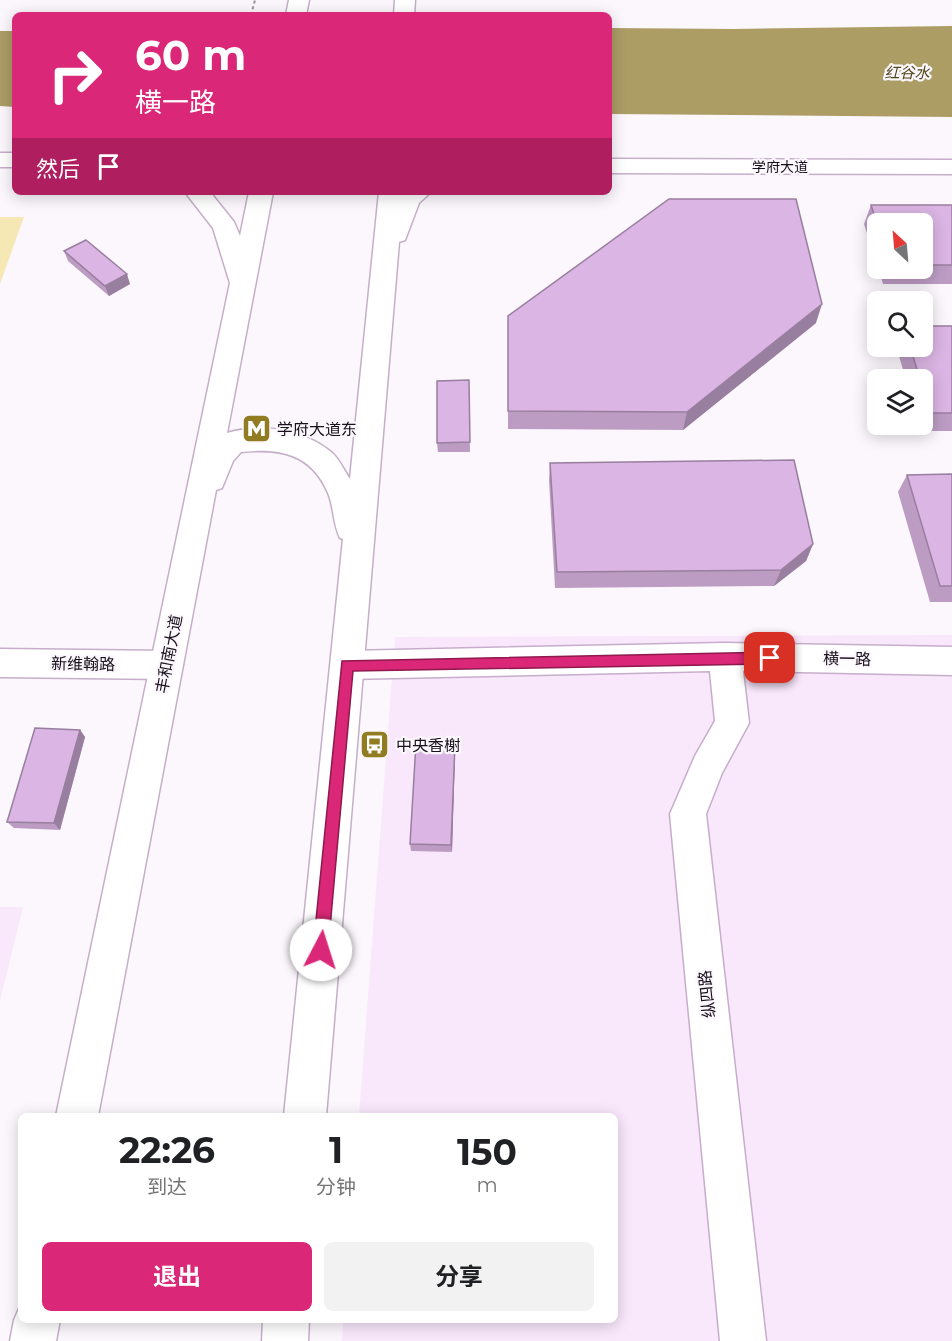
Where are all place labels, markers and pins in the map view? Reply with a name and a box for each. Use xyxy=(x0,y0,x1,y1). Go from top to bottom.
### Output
metro station icon: 学府大道东 xyxy=(240,413,272,445)
place label: 学府大道东 xyxy=(277,420,357,439)
pin xyxy=(744,632,795,683)
bus stop icon: 中央香榭 xyxy=(359,729,391,761)
place label: 中央香榭 xyxy=(396,736,460,755)

